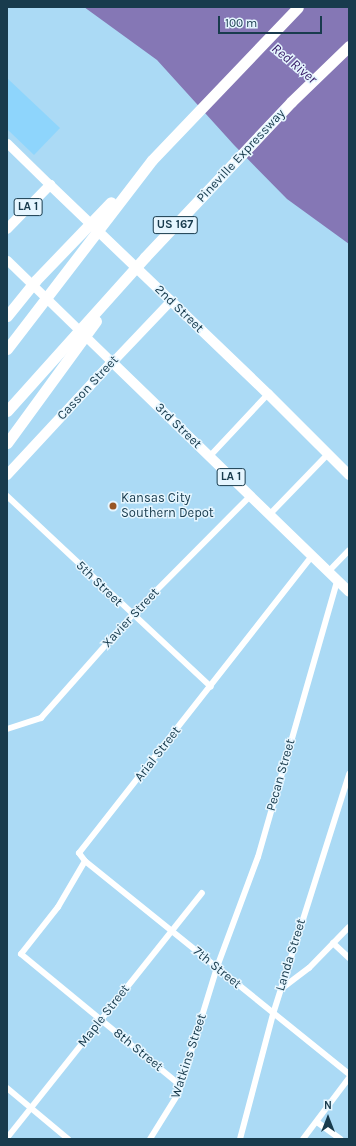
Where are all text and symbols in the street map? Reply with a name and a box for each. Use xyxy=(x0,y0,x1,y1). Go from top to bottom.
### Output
scale bar xyxy=(220,8,324,34)
text: 100 m xyxy=(225,16,257,30)
water label: Red River xyxy=(268,40,320,88)
street label: Pineville Expressway xyxy=(194,106,288,206)
road number: LA 1 xyxy=(13,197,43,217)
road number: US 167 xyxy=(152,215,198,235)
street label: 2nd Street xyxy=(151,282,207,336)
street label: Casson Street xyxy=(54,353,122,423)
street label: 3rd Street xyxy=(151,400,205,452)
road number: LA 1 xyxy=(216,467,246,487)
place label: Kansas City Southern Depot xyxy=(121,491,214,522)
marker: Kansas City Southern Depot xyxy=(108,501,118,511)
street label: 5th Street xyxy=(72,558,126,610)
street label: Xavier Street xyxy=(99,585,163,651)
street label: Arial Street xyxy=(132,723,184,785)
street label: Pecan Street xyxy=(263,737,299,813)
street label: Landa Street xyxy=(273,917,309,993)
street label: 7th Street xyxy=(190,944,244,992)
street label: Maple Street xyxy=(75,982,133,1050)
street label: Watkins Street xyxy=(168,1012,210,1100)
street label: 8th Street xyxy=(110,1025,166,1075)
north arrow xyxy=(308,1098,348,1138)
text: N xyxy=(324,1099,332,1112)

